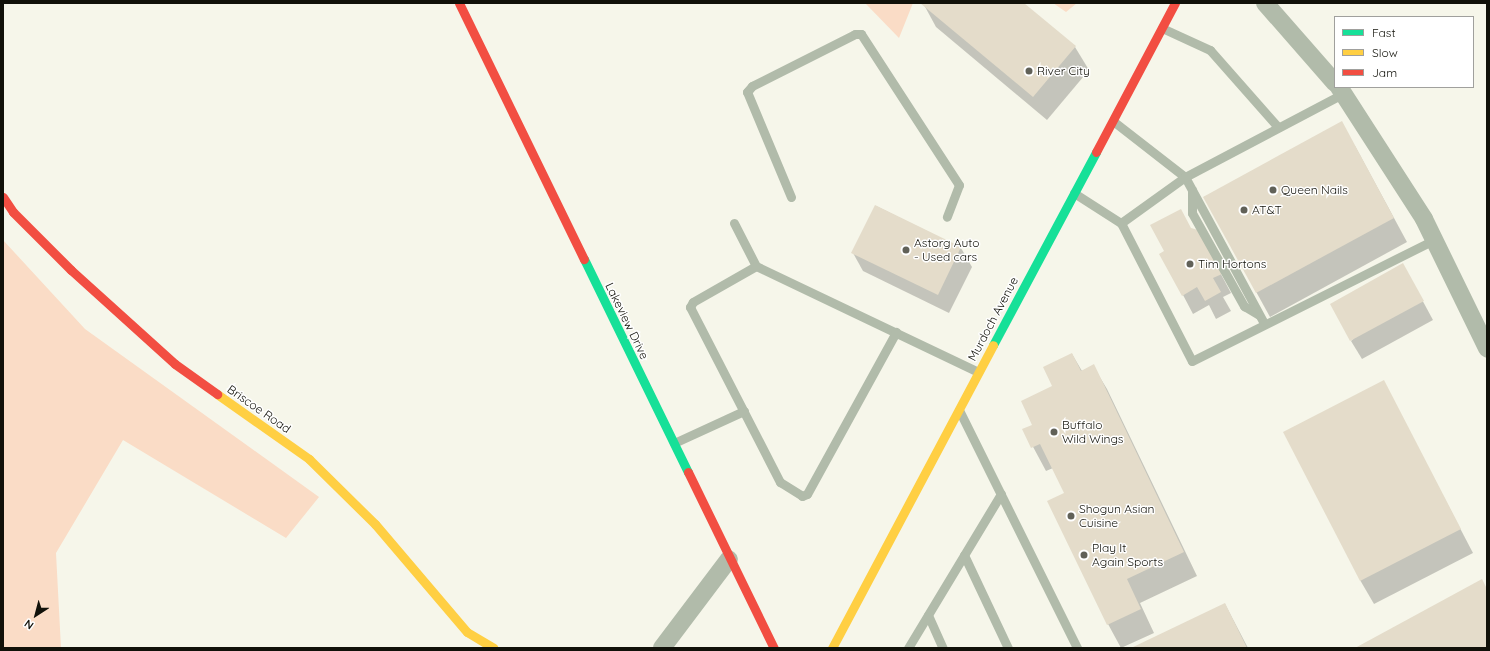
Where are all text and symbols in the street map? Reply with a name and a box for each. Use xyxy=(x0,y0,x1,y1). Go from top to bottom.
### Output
legend xyxy=(1334,16,1474,88)
text: Fast xyxy=(1372,25,1396,40)
text: Slow xyxy=(1372,45,1398,60)
place label: River City xyxy=(1037,64,1090,78)
text: Jam xyxy=(1372,65,1397,80)
marker: River City xyxy=(1024,66,1034,76)
place label: Queen Nails xyxy=(1281,183,1348,197)
marker: Queen Nails xyxy=(1268,185,1278,195)
place label: AT&T xyxy=(1252,203,1282,217)
marker: AT&T xyxy=(1239,205,1249,215)
place label: Astorg Auto - Used cars xyxy=(914,236,980,264)
marker: Astorg Auto - Used cars xyxy=(901,245,911,255)
place label: Tim Hortons xyxy=(1198,257,1266,271)
marker: Tim Hortons xyxy=(1185,259,1195,269)
street label: Murdoch Avenue xyxy=(965,275,1021,363)
street label: Lakeview Drive xyxy=(602,280,652,362)
street label: Briscoe Road xyxy=(225,382,293,436)
place label: Buffalo Wild Wings xyxy=(1062,418,1123,446)
marker: Buffalo Wild Wings xyxy=(1049,427,1059,437)
place label: Shogun Asian Cuisine xyxy=(1079,502,1154,530)
marker: Shogun Asian Cuisine xyxy=(1066,511,1076,521)
place label: Play It Again Sports xyxy=(1092,541,1163,569)
marker: Play It Again Sports xyxy=(1079,550,1089,560)
north arrow xyxy=(16,595,56,635)
text: N xyxy=(22,617,36,633)

